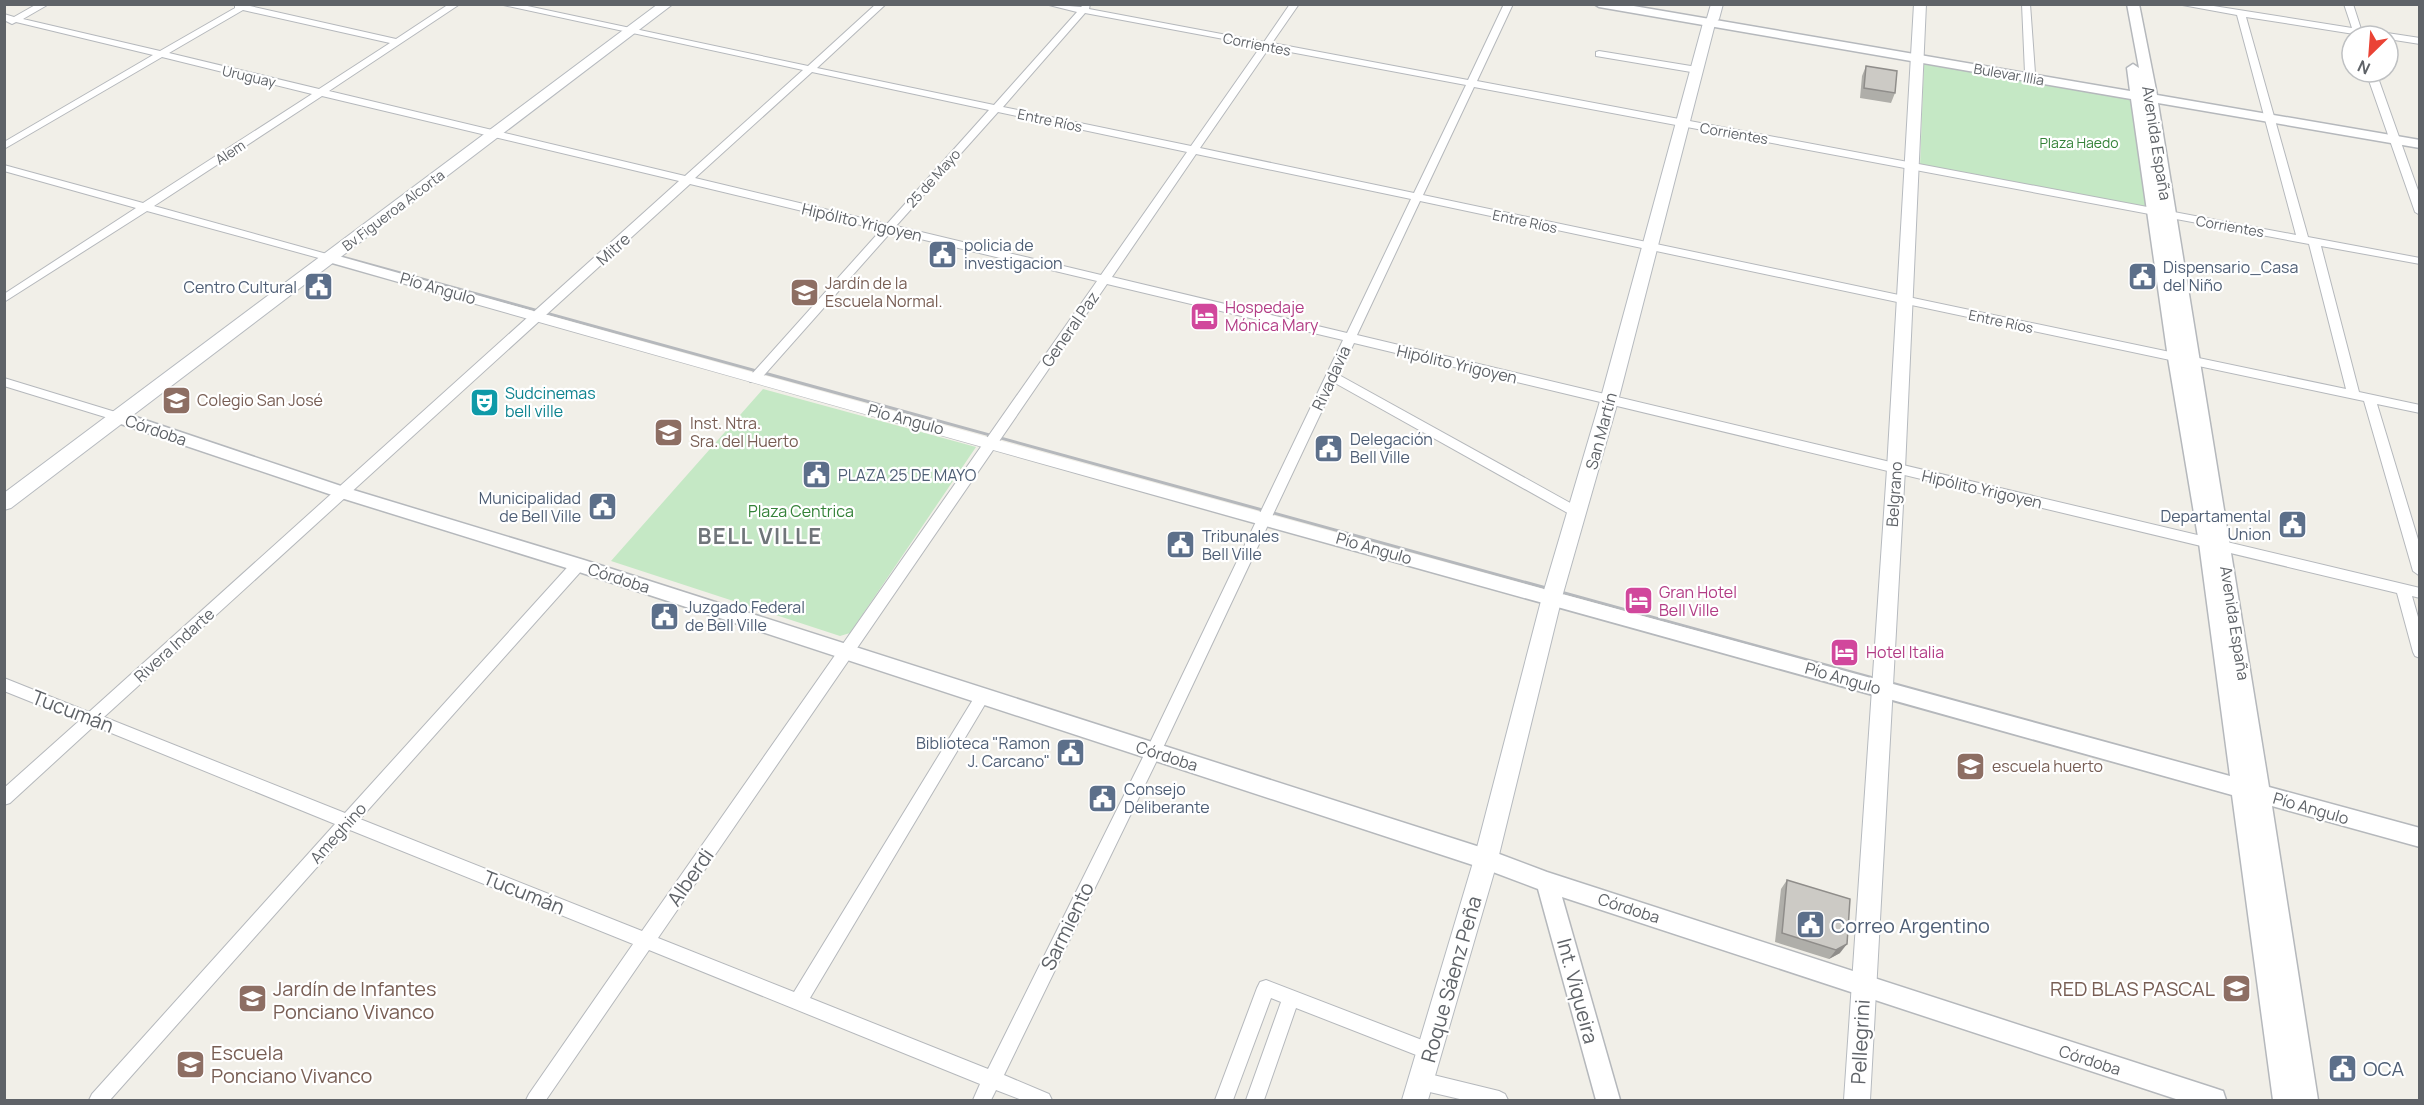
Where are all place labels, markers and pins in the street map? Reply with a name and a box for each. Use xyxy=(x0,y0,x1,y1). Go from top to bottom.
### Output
place label: policia de investigacion xyxy=(964,234,1063,274)
public building icon: policia de investigacion xyxy=(927,238,959,270)
place label: Dispensario_Casa del Niño xyxy=(2163,256,2298,296)
public building icon: Dispensario_Casa del Niño xyxy=(2126,260,2158,292)
public building icon: Centro Cultural xyxy=(302,271,334,303)
place label: Jardín de la Escuela Normal. xyxy=(825,272,943,312)
place label: Centro Cultural xyxy=(184,276,297,298)
school or university icon: Jardín de la Escuela Normal. xyxy=(788,276,820,308)
place label: Hospedaje Mónica Mary xyxy=(1225,296,1319,336)
hotel icon: Hospedaje Mónica Mary xyxy=(1188,300,1220,332)
place label: Sudcinemas bell ville xyxy=(505,382,596,422)
school or university icon: Colegio San José xyxy=(160,384,192,416)
theatre icon: Sudcinemas bell ville xyxy=(468,386,500,418)
place label: Colegio San José xyxy=(197,389,323,411)
place label: Inst. Ntra. Sra. del Huerto xyxy=(690,412,798,452)
school or university icon: Inst. Ntra. Sra. del Huerto xyxy=(653,416,685,448)
place label: Delegación Bell Ville xyxy=(1350,428,1433,468)
public building icon: Delegación Bell Ville xyxy=(1313,432,1345,464)
public building icon: PLAZA 25 DE MAYO xyxy=(801,459,833,491)
place label: PLAZA 25 DE MAYO xyxy=(838,464,977,486)
place label: Municipalidad de Bell Ville xyxy=(479,487,581,527)
public building icon: Municipalidad de Bell Ville xyxy=(586,491,618,523)
place label: Departamental Union xyxy=(2161,505,2271,545)
public building icon: Departamental Union xyxy=(2276,509,2308,541)
place label: Tribunales Bell Ville xyxy=(1202,525,1279,565)
public building icon: Tribunales Bell Ville xyxy=(1165,529,1197,561)
place label: Gran Hotel Bell Ville xyxy=(1659,581,1737,621)
hotel icon: Gran Hotel Bell Ville xyxy=(1622,585,1654,617)
place label: Juzgado Federal de Bell Ville xyxy=(685,596,805,636)
public building icon: Juzgado Federal de Bell Ville xyxy=(648,600,680,632)
hotel icon: Hotel Italia xyxy=(1829,636,1861,668)
place label: Hotel Italia xyxy=(1866,641,1944,663)
place label: Biblioteca "Ramon J. Carcano" xyxy=(916,732,1050,772)
public building icon: Biblioteca "Ramon J. Carcano" xyxy=(1055,736,1087,768)
school or university icon: escuela huerto xyxy=(1955,750,1987,782)
place label: escuela huerto xyxy=(1992,755,2103,777)
place label: Consejo Deliberante xyxy=(1124,778,1210,818)
public building icon: Consejo Deliberante xyxy=(1087,782,1119,814)
public building icon: Correo Argentino xyxy=(1794,909,1826,941)
place label: Correo Argentino xyxy=(1831,912,1990,939)
school or university icon: RED BLAS PASCAL xyxy=(2220,972,2252,1004)
place label: Jardín de Infantes Ponciano Vivanco xyxy=(273,975,436,1025)
place label: RED BLAS PASCAL xyxy=(2050,975,2215,1002)
school or university icon: Jardín de Infantes Ponciano Vivanco xyxy=(236,983,268,1015)
place label: Escuela Ponciano Vivanco xyxy=(211,1039,372,1089)
school or university icon: Escuela Ponciano Vivanco xyxy=(174,1048,206,1080)
public building icon: OCA xyxy=(2326,1052,2358,1084)
place label: OCA xyxy=(2363,1055,2404,1082)

